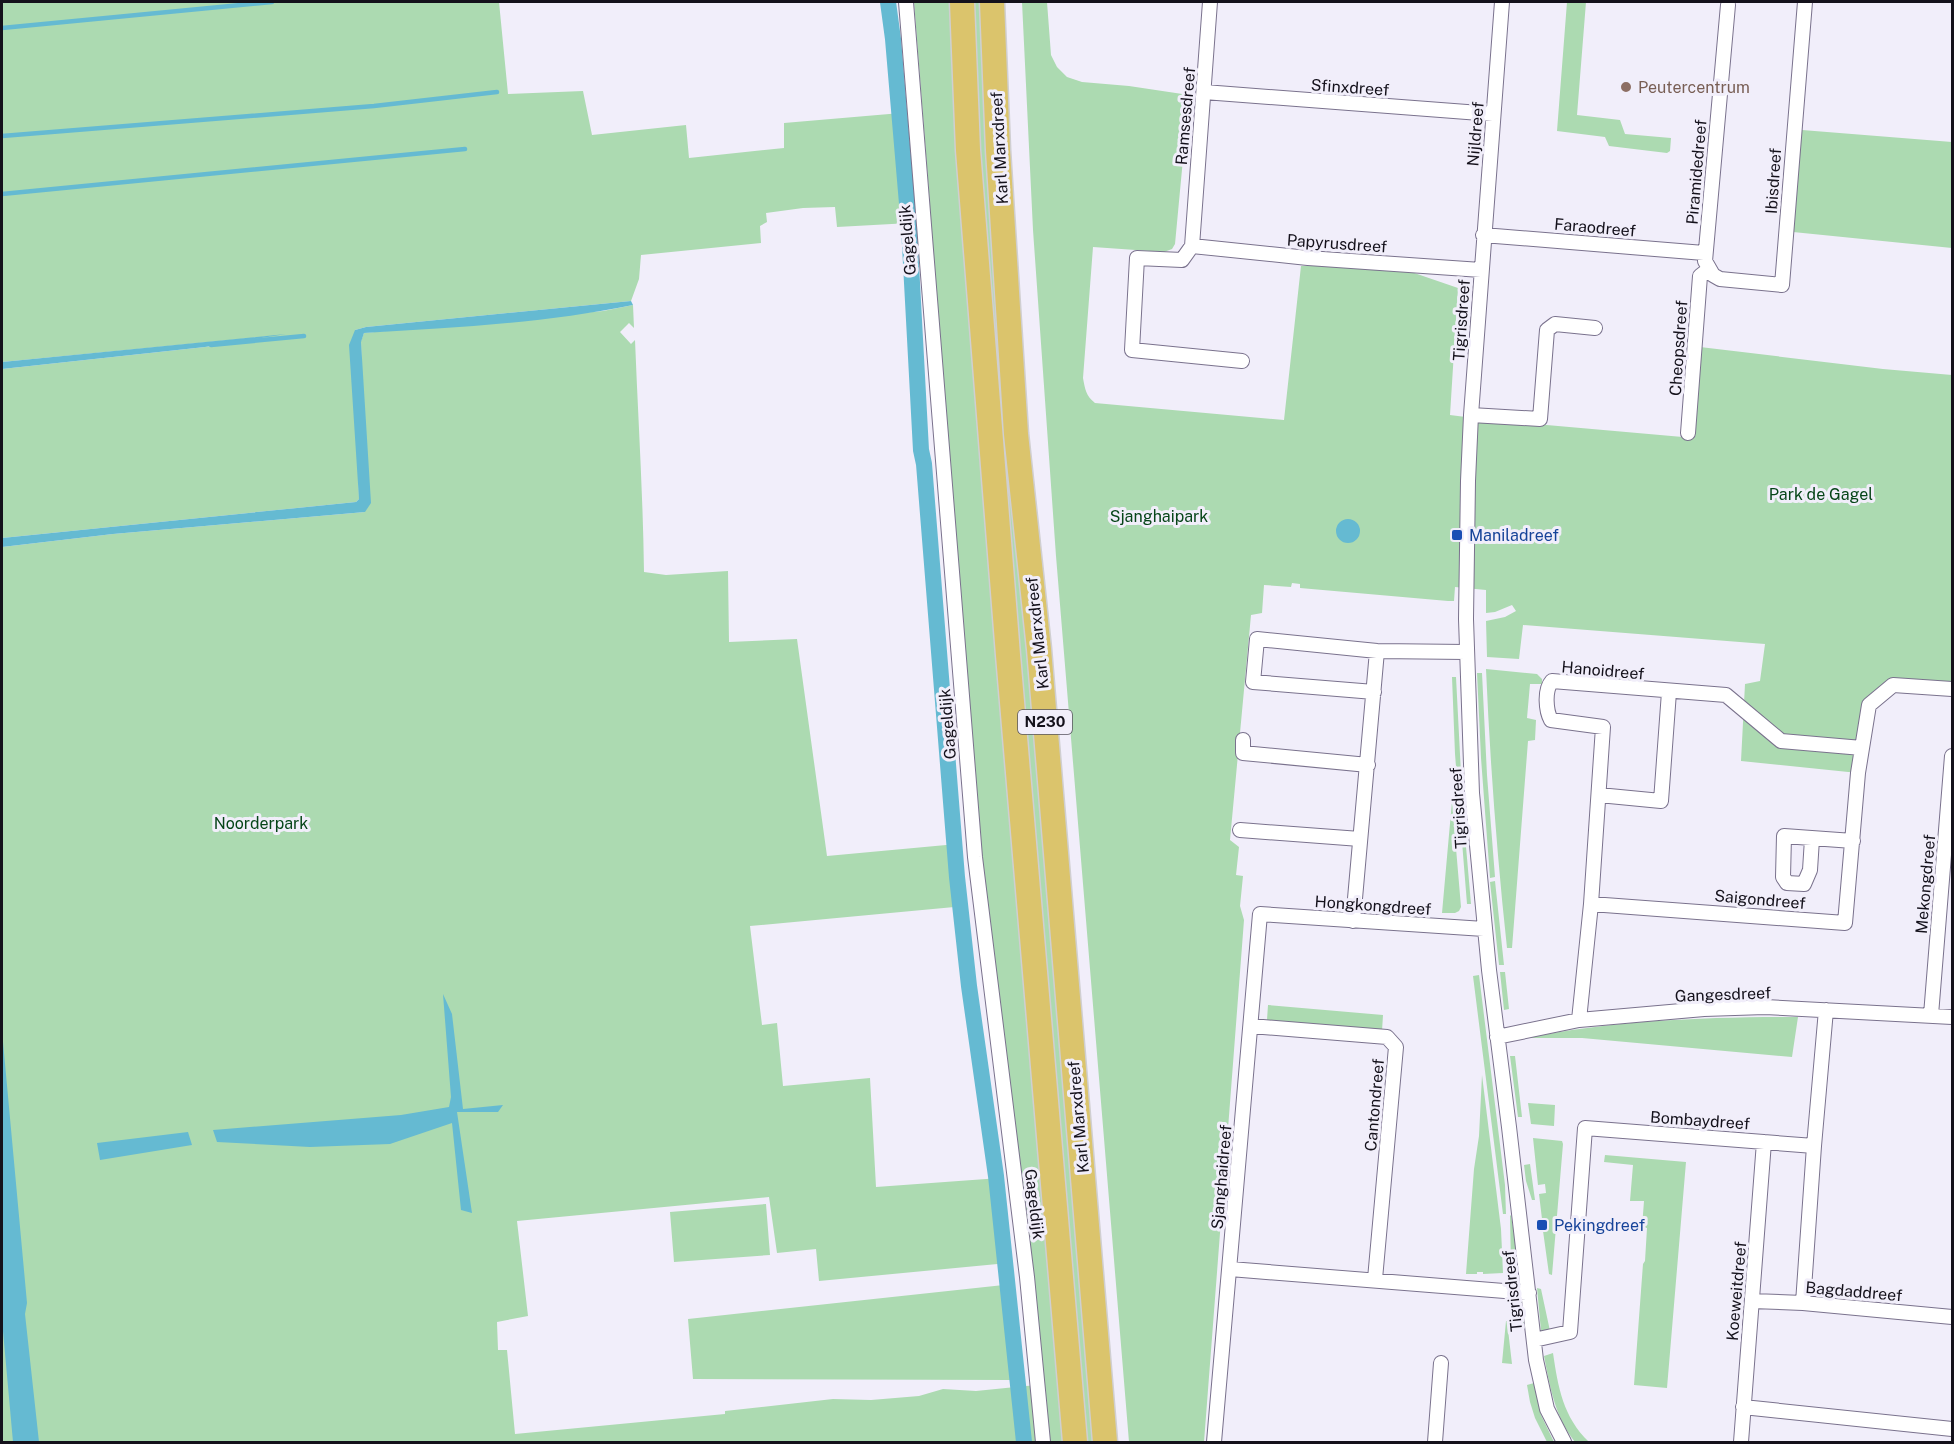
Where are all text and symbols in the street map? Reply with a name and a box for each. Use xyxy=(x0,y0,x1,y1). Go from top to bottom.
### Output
street label: Ramsesdreef xyxy=(1172,66,1199,166)
street label: Sfinxdreef xyxy=(1310,75,1390,100)
place label: Peutercentrum xyxy=(1638,78,1750,97)
marker: Peutercentrum xyxy=(1619,80,1633,94)
street label: Karl Marxdreef xyxy=(987,91,1012,205)
street label: Nijldreef xyxy=(1463,101,1488,167)
street label: Piramidedreef xyxy=(1682,119,1711,225)
street label: Ibisdreef xyxy=(1762,147,1785,215)
street label: Gageldijk xyxy=(895,204,920,276)
street label: Faraodreef xyxy=(1553,214,1637,241)
street label: Papyrusdreef xyxy=(1286,231,1388,256)
street label: Tigrisdreef xyxy=(1449,279,1474,361)
street label: Cheopsdreef xyxy=(1666,300,1691,397)
park label: Park de Gagel xyxy=(1769,485,1873,504)
park label: Sjanghaipark xyxy=(1110,507,1208,526)
place label: Maniladreef xyxy=(1469,526,1559,545)
marker: Maniladreef xyxy=(1450,528,1464,542)
street label: Karl Marxdreef xyxy=(1022,576,1053,690)
street label: Hanoidreef xyxy=(1561,657,1645,684)
street label: Gageldijk xyxy=(935,688,960,760)
road number: N230 xyxy=(1018,710,1072,734)
street label: Tigrisdreef xyxy=(1446,767,1471,849)
park label: Noorderpark xyxy=(214,814,308,833)
street label: Mekongdreef xyxy=(1912,834,1939,935)
street label: Saigondreef xyxy=(1714,886,1806,913)
street label: Hongkongdreef xyxy=(1314,892,1432,919)
street label: Gangesdreef xyxy=(1674,983,1772,1006)
street label: Cantondreef xyxy=(1361,1058,1388,1152)
street label: Karl Marxdreef xyxy=(1064,1060,1093,1174)
street label: Bombaydreef xyxy=(1649,1108,1751,1133)
street label: Sjanghaidreef xyxy=(1207,1124,1236,1230)
street label: Gageldijk xyxy=(1021,1168,1048,1240)
place label: Pekingdreef xyxy=(1554,1216,1645,1235)
marker: Pekingdreef xyxy=(1535,1218,1549,1232)
street label: Koeweitdreef xyxy=(1723,1241,1750,1342)
street label: Tigrisdreef xyxy=(1499,1249,1526,1333)
street label: Bagdaddreef xyxy=(1805,1278,1903,1305)

